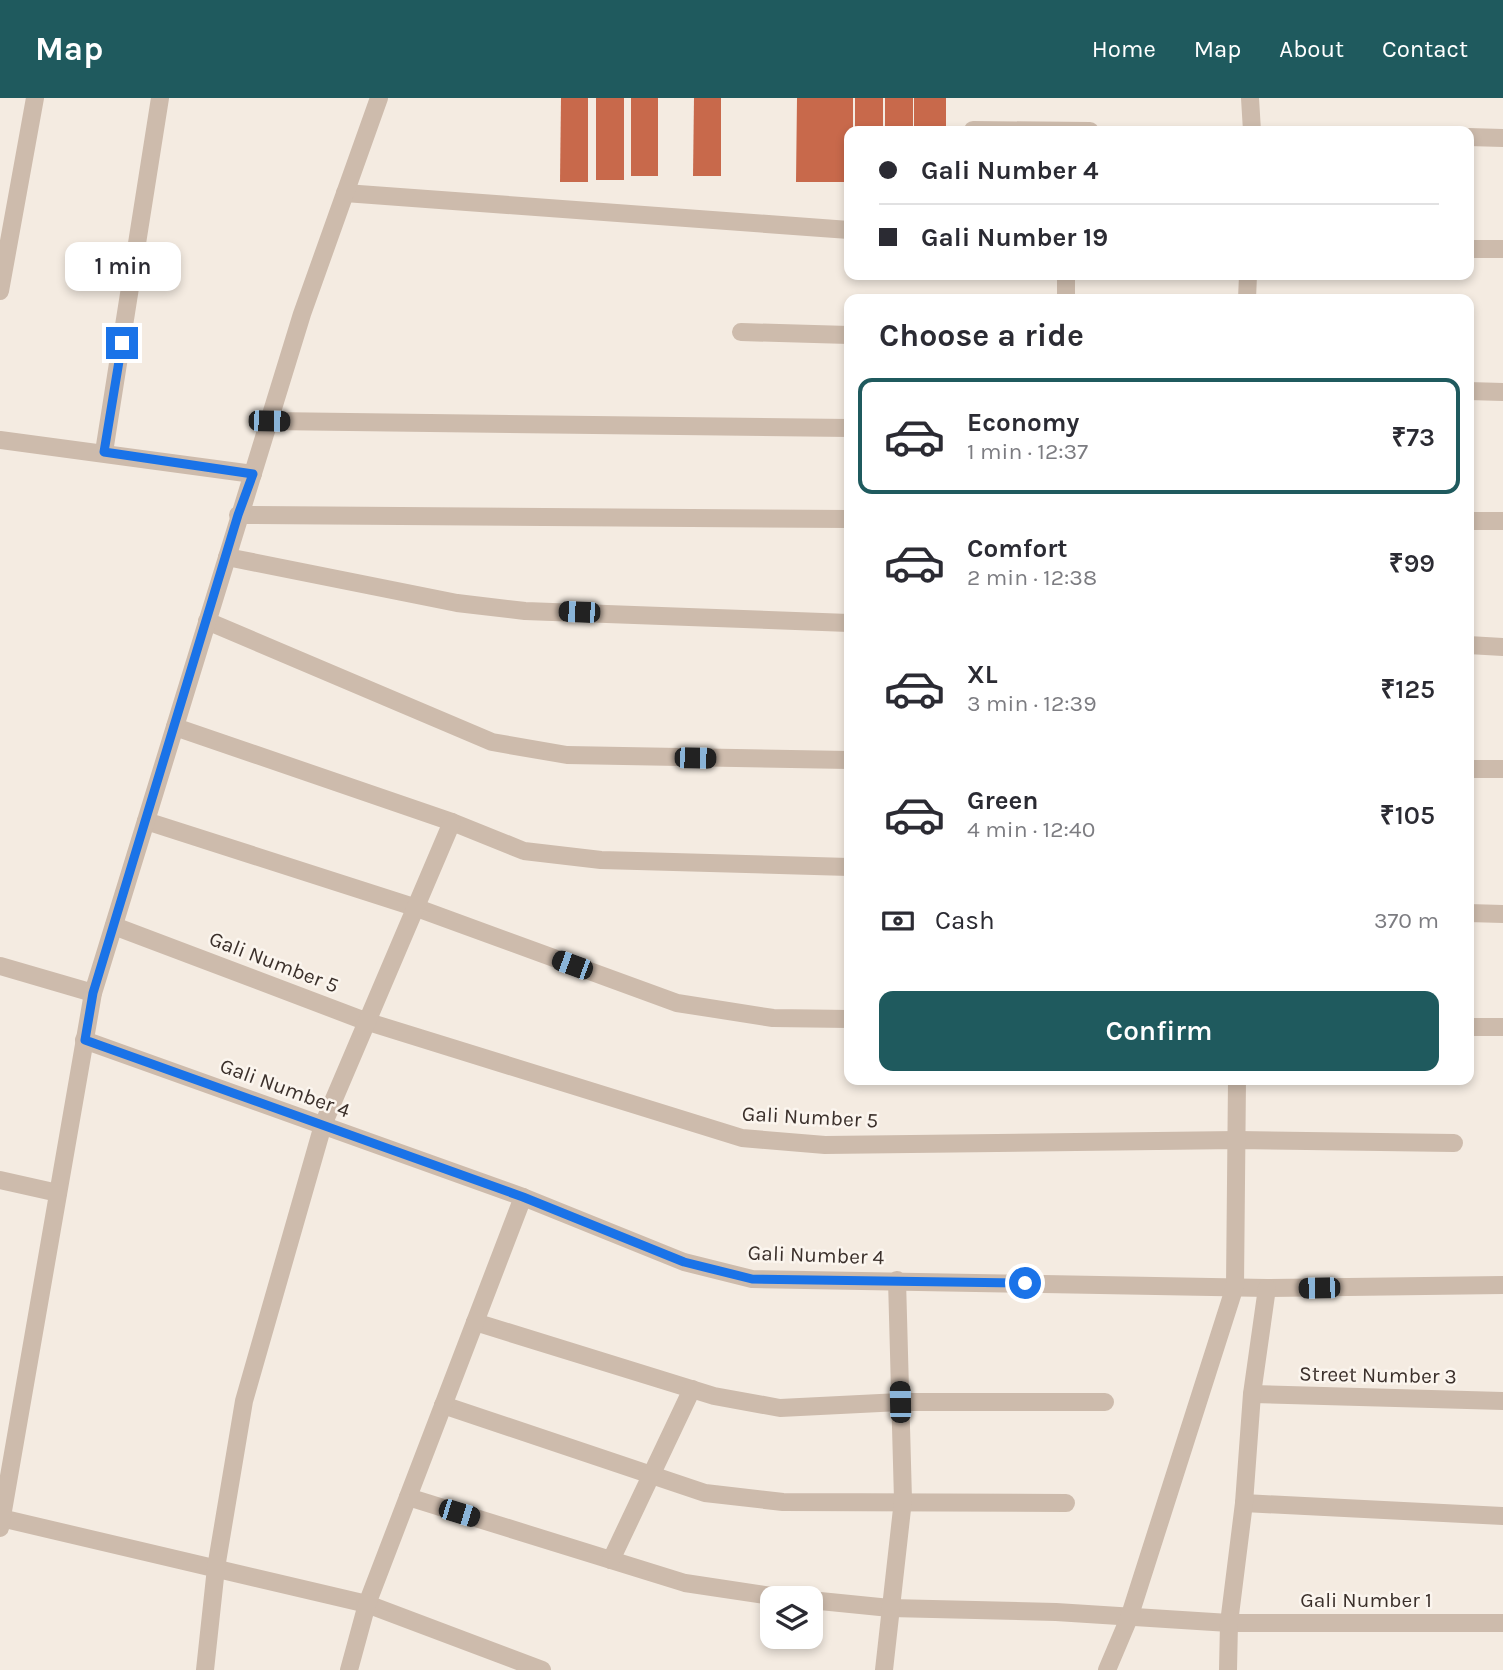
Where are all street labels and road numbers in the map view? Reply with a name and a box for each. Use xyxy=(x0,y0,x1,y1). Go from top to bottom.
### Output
street label: Gali Number 5 xyxy=(206,926,342,998)
street label: Gali Number 4 xyxy=(217,1053,353,1123)
street label: Gali Number 5 xyxy=(741,1101,879,1133)
street label: Gali Number 4 xyxy=(747,1241,885,1269)
street label: Street Number 3 xyxy=(1299,1362,1457,1388)
street label: Gali Number 1 xyxy=(1300,1588,1432,1612)

